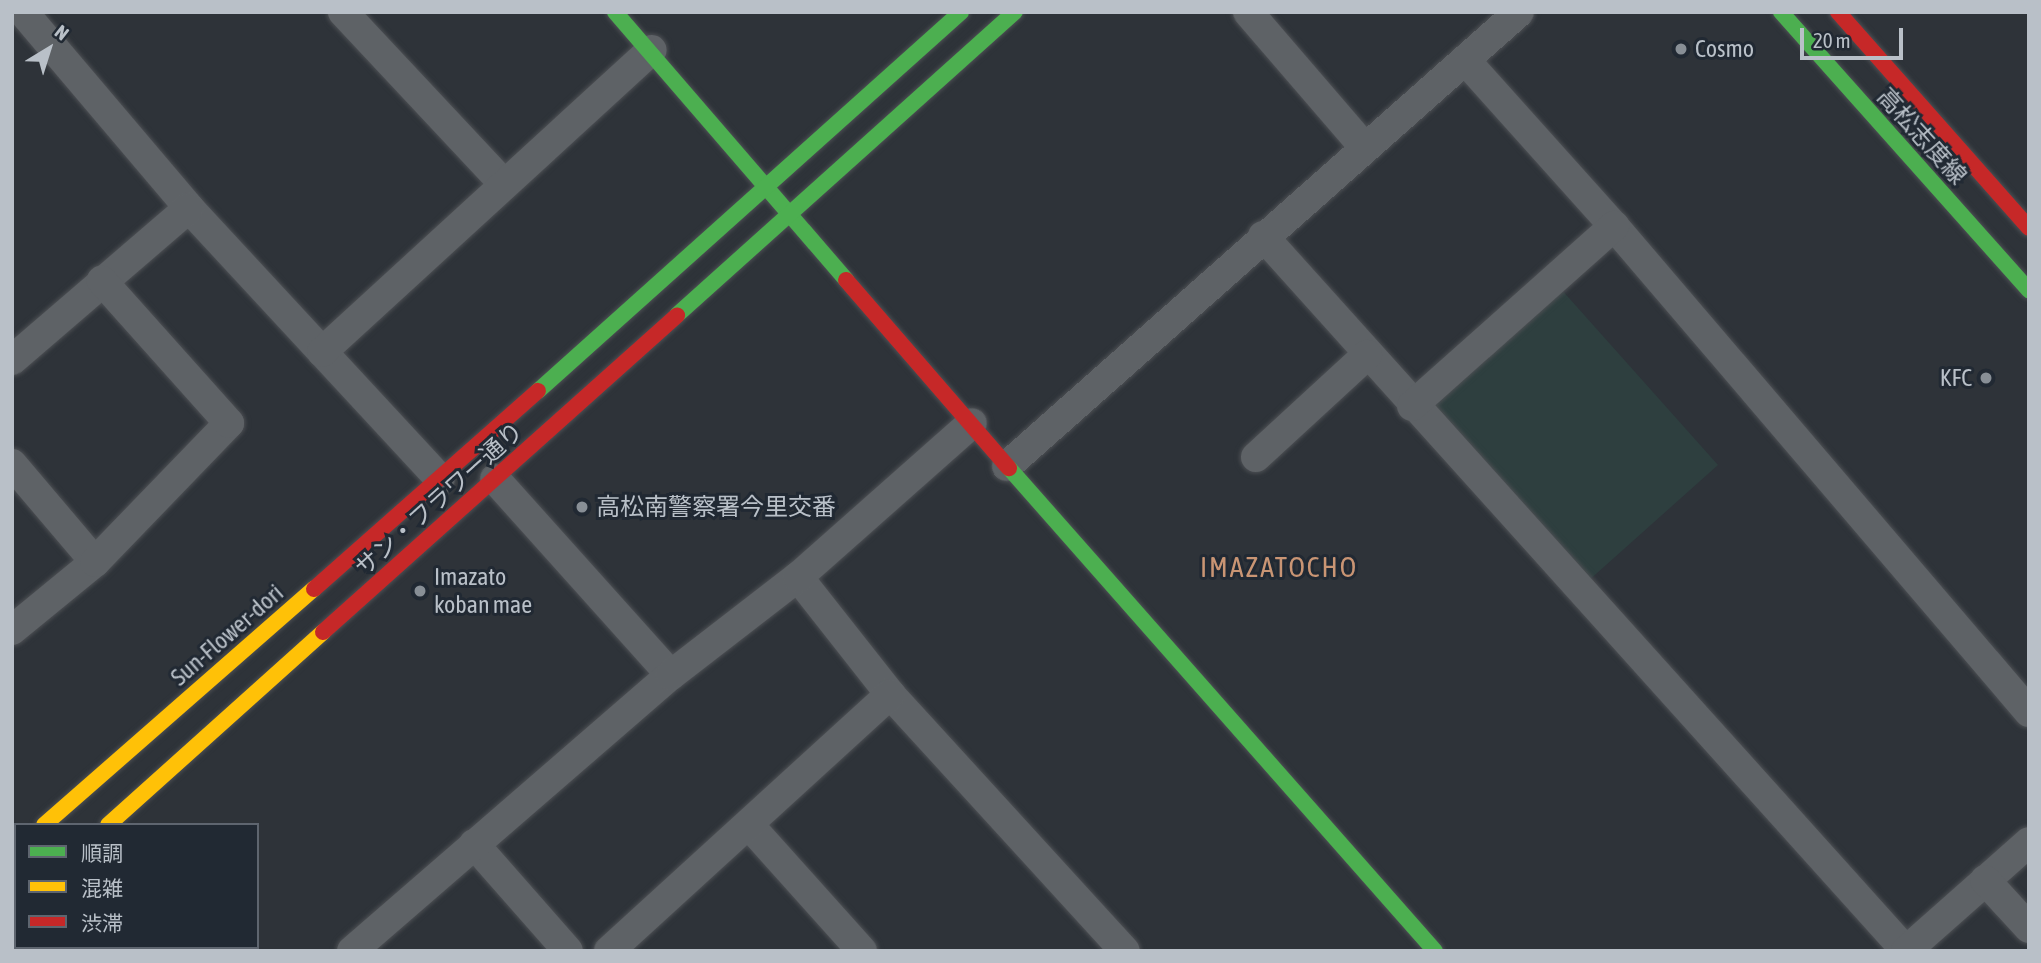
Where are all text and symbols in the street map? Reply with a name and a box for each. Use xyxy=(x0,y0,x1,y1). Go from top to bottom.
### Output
north arrow xyxy=(14,14,84,84)
scale bar xyxy=(1803,14,1906,58)
text: N xyxy=(51,20,73,45)
text: 20 m xyxy=(1813,28,1851,52)
place label: Cosmo xyxy=(1695,35,1754,63)
marker: Cosmo xyxy=(1673,41,1689,57)
street label: 高松志度線 xyxy=(1871,82,1973,190)
place label: KFC xyxy=(1940,364,1972,392)
marker: KFC xyxy=(1978,370,1994,386)
street label: サン・フラワー通り xyxy=(349,416,529,582)
place label: 高松南警察署今里交番 xyxy=(596,493,836,521)
marker: 高松南警察署今里交番 xyxy=(574,499,590,515)
district label: IMAZATOCHO xyxy=(1201,550,1357,584)
place label: Imazato koban mae xyxy=(434,563,532,619)
street label: Sun-Flower-dori xyxy=(165,578,289,692)
marker: Imazato koban mae xyxy=(412,583,428,599)
legend xyxy=(14,823,259,949)
text: 順調 xyxy=(81,841,123,865)
text: 混雑 xyxy=(81,876,123,900)
text: 渋滞 xyxy=(81,911,123,935)

